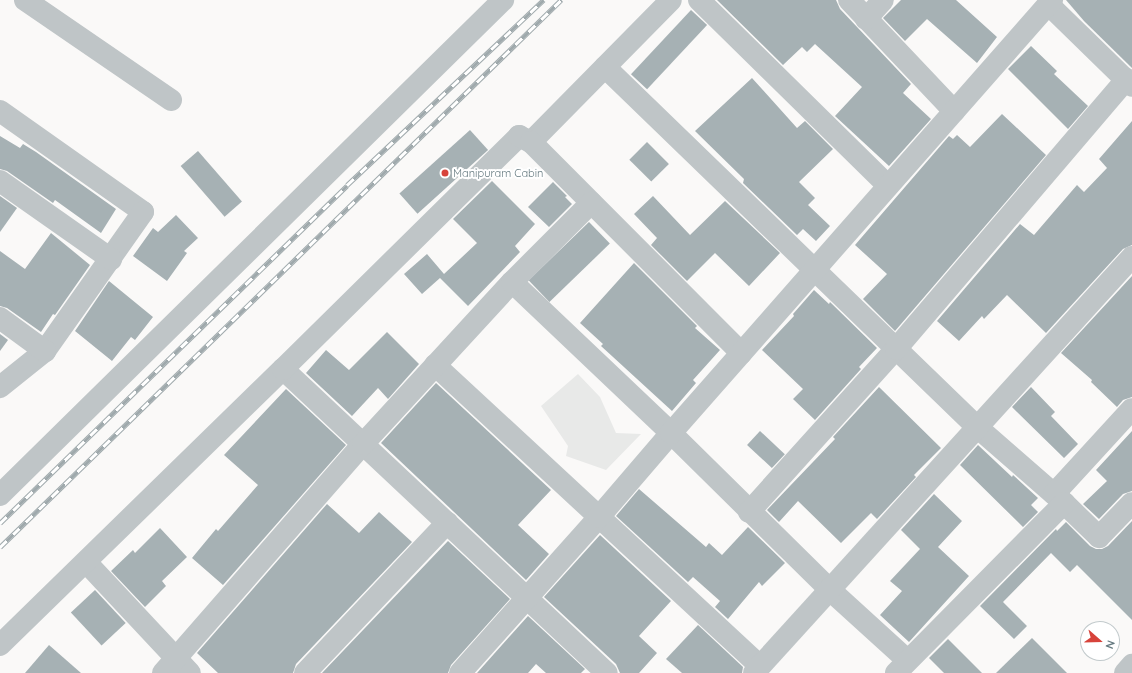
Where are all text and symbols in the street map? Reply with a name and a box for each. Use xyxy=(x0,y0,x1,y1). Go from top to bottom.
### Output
place label: Manipuram Cabin xyxy=(453,166,543,180)
marker: Manipuram Cabin xyxy=(440,168,450,178)
north arrow xyxy=(1080,621,1120,661)
text: N xyxy=(1102,639,1118,651)

